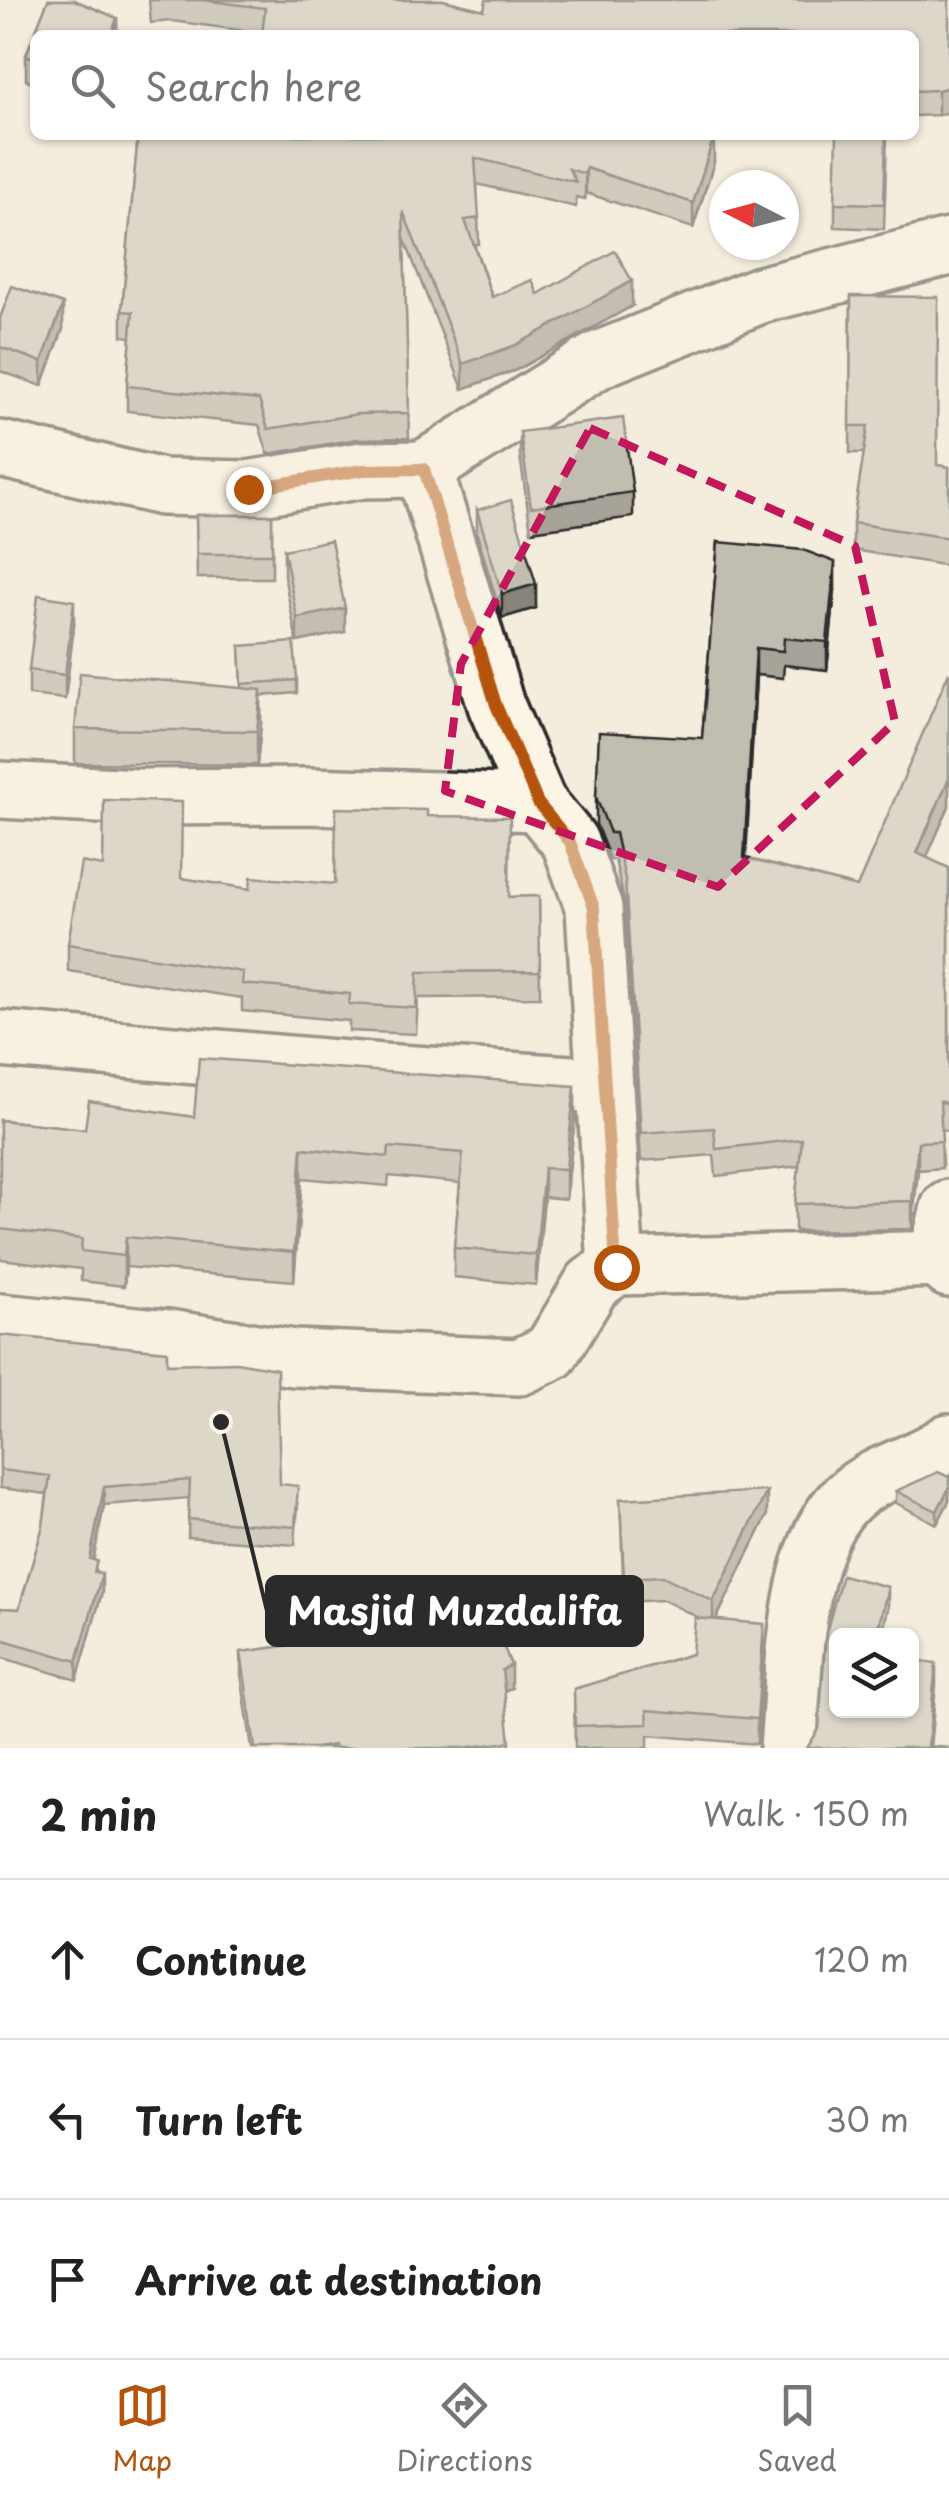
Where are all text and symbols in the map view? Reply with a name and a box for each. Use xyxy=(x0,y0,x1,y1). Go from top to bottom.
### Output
search box xyxy=(30,30,919,140)
text: Search here xyxy=(145,57,362,114)
icon: search xyxy=(65,58,120,113)
north arrow xyxy=(709,170,799,260)
route end xyxy=(226,467,272,513)
route start xyxy=(594,1245,640,1291)
callout: Masjid Muzdalifa xyxy=(267,1577,642,1645)
text: Masjid Muzdalifa xyxy=(288,1581,622,1638)
map controls xyxy=(829,1628,919,1718)
button: layers xyxy=(829,1628,919,1718)
text: 2 min xyxy=(40,1782,157,1845)
text: Walk · 150 m xyxy=(703,1789,909,1837)
text: Continue xyxy=(135,1931,306,1988)
icon: ahead xyxy=(40,1932,95,1987)
text: 120 m xyxy=(814,1935,909,1983)
text: Turn left xyxy=(135,2091,303,2148)
icon: left xyxy=(40,2092,95,2147)
text: 30 m xyxy=(825,2095,909,2143)
text: Arrive at destination xyxy=(135,2251,543,2308)
icon: arrive xyxy=(40,2252,95,2307)
tab: Map xyxy=(112,2378,172,2481)
tab: Directions xyxy=(397,2378,533,2481)
tab: Saved xyxy=(757,2378,837,2481)

